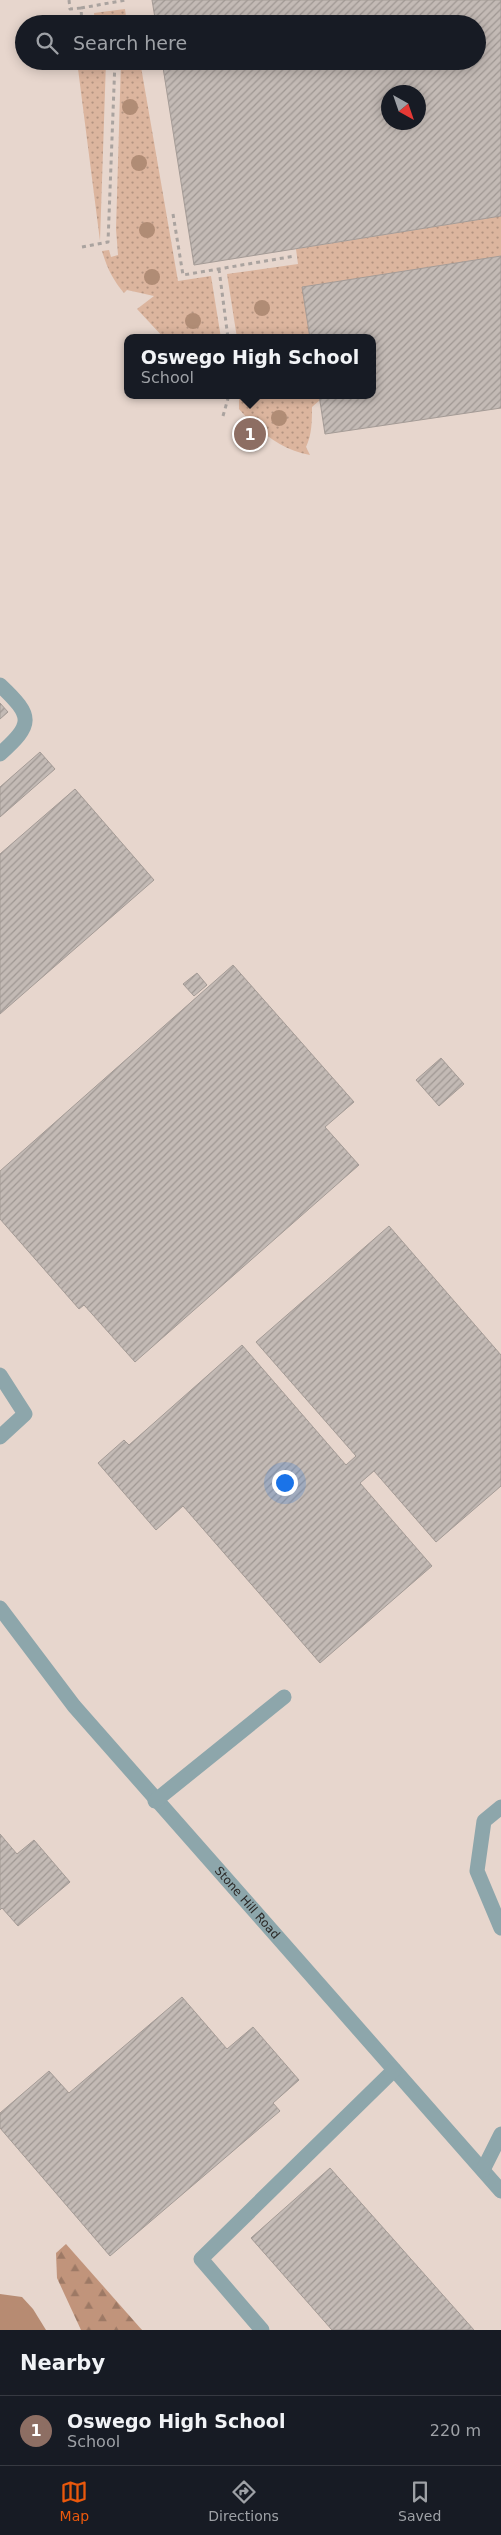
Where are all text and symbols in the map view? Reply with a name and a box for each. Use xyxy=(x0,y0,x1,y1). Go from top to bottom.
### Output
search box xyxy=(15,15,486,70)
icon: search xyxy=(33,29,61,57)
text: Search here xyxy=(73,32,187,54)
north arrow xyxy=(381,85,426,130)
popup xyxy=(124,334,376,399)
text: Oswego High School xyxy=(141,346,359,368)
text: School xyxy=(141,368,194,387)
pin: 1 xyxy=(234,415,266,453)
your location xyxy=(272,1470,298,1496)
street label: Stone Hill Road xyxy=(212,1864,283,1942)
text: Nearby xyxy=(20,2351,105,2375)
text: Oswego High School xyxy=(67,2410,285,2432)
text: 1 xyxy=(30,2421,42,2440)
text: 220 m xyxy=(430,2421,481,2440)
text: School xyxy=(67,2432,120,2451)
tab: Map xyxy=(60,2478,89,2524)
tab: Directions xyxy=(208,2478,279,2524)
tab: Saved xyxy=(398,2478,441,2524)

